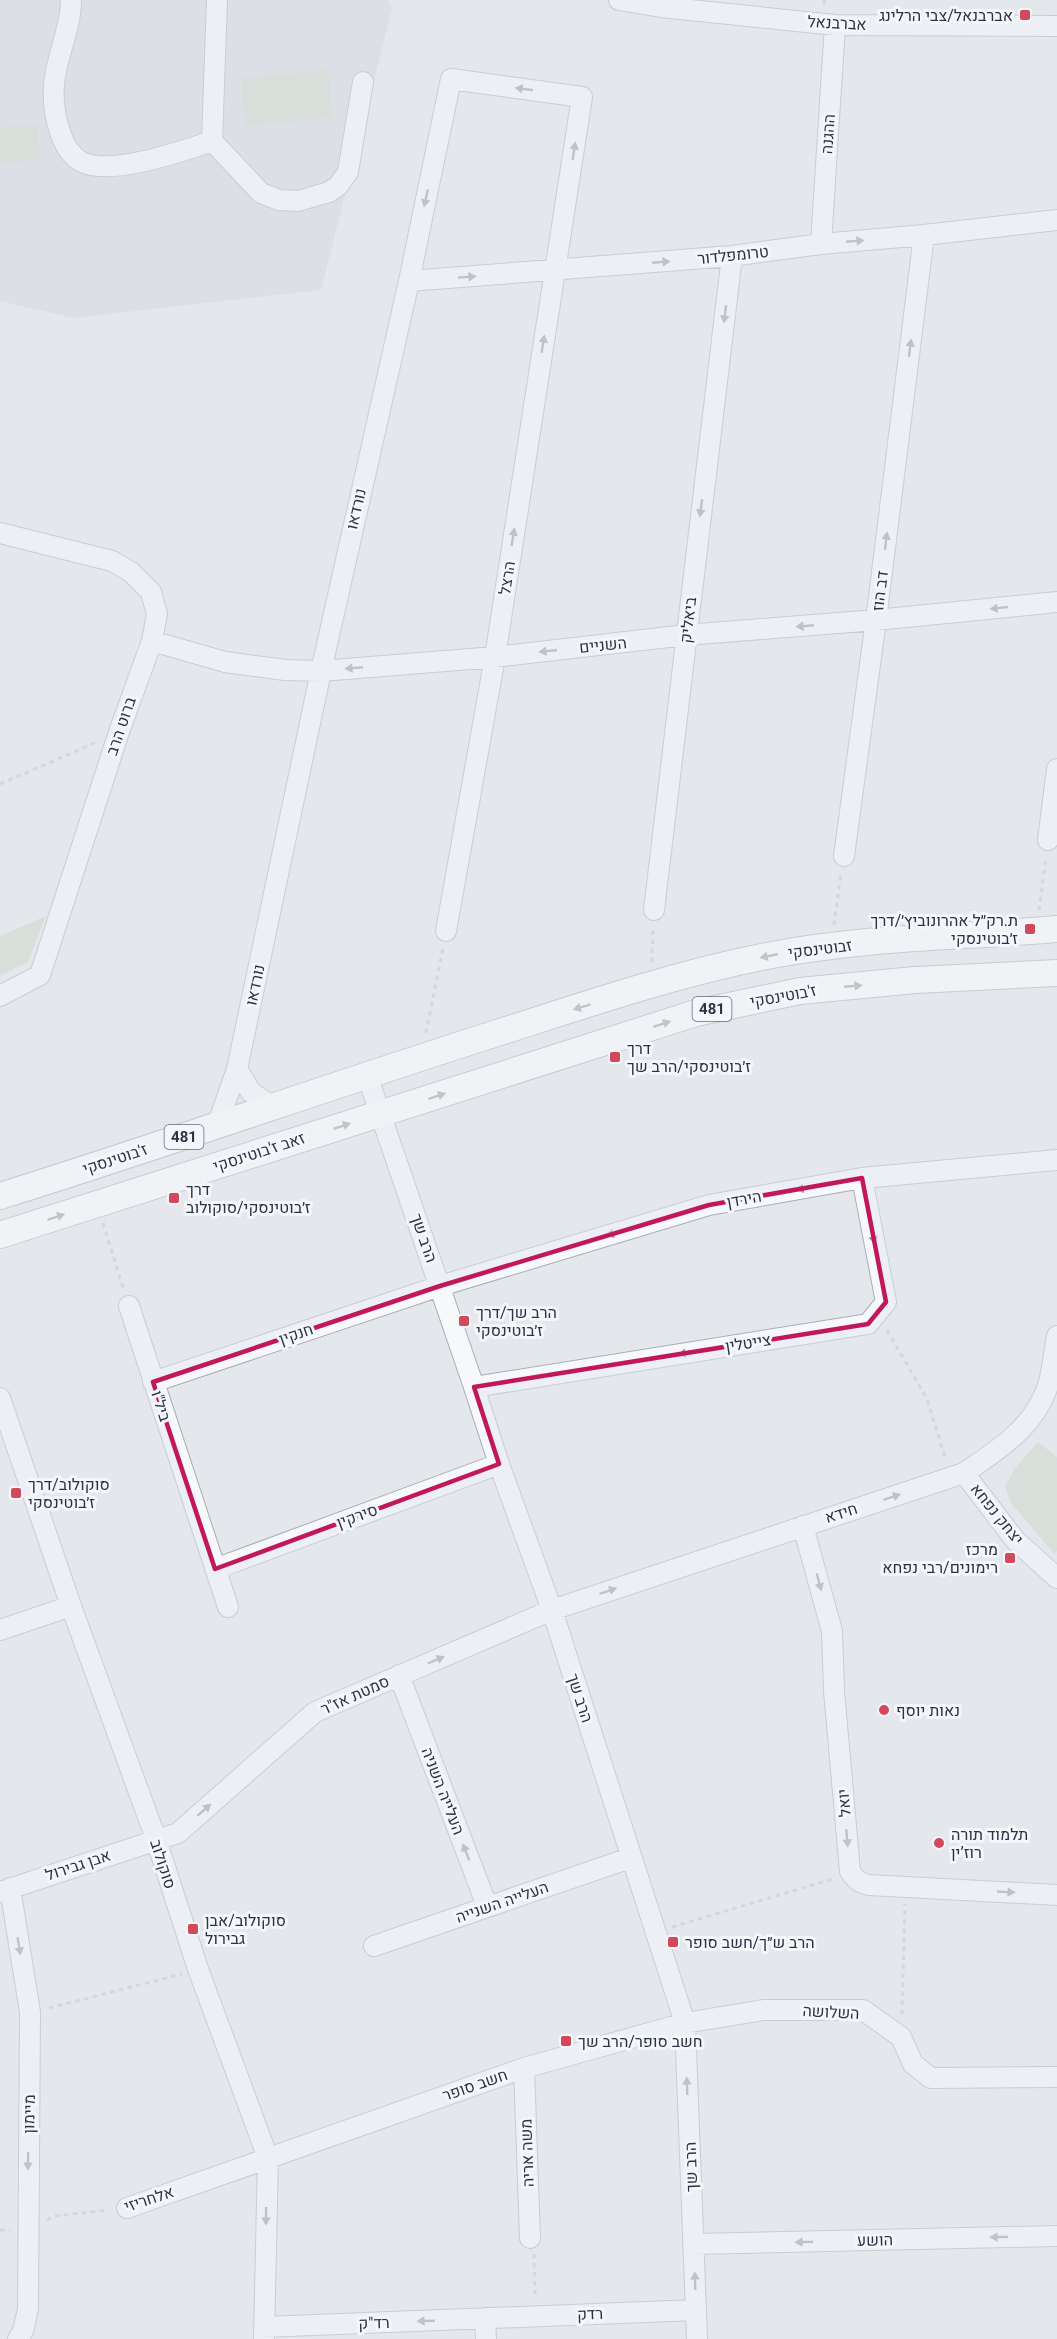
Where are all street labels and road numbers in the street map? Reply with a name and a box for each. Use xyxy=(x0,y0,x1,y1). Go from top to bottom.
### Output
street label: אברבנאל xyxy=(807,12,867,34)
street label: ההגנה xyxy=(817,113,839,155)
street label: טרומפלדור xyxy=(696,242,770,268)
street label: נורדאו xyxy=(342,487,370,531)
street label: הרצל xyxy=(495,560,519,596)
street label: דב הוז xyxy=(868,570,892,612)
street label: ביאליק xyxy=(676,595,700,644)
street label: השניים xyxy=(578,633,628,657)
street label: ברוט הרב xyxy=(102,694,140,758)
street label: זבוטינסקי xyxy=(787,936,853,962)
street label: נורדאו xyxy=(241,963,269,1007)
street label: ז'בוטינסקי xyxy=(748,981,818,1011)
road number: 481 xyxy=(692,997,732,1021)
road number: 481 xyxy=(164,1125,204,1149)
street label: זאב ז'בוטינסקי xyxy=(211,1128,308,1176)
street label: ז'בוטינסקי xyxy=(80,1139,150,1178)
street label: הירדן xyxy=(725,1187,763,1211)
street label: הרב שך xyxy=(407,1211,441,1265)
street label: חנקין xyxy=(276,1319,316,1349)
street label: צייטלין xyxy=(724,1330,772,1356)
street label: ביל"ו xyxy=(147,1388,175,1424)
street label: יצחק נפחא xyxy=(967,1480,1027,1548)
street label: חידא xyxy=(822,1499,860,1527)
street label: סירקין xyxy=(334,1500,380,1532)
street label: סמטת אז"ר xyxy=(318,1671,392,1719)
street label: הרב שך xyxy=(563,1671,597,1725)
street label: העלייה השניה xyxy=(418,1745,468,1837)
street label: יואל xyxy=(833,1788,855,1818)
street label: סוקולוב xyxy=(146,1837,180,1891)
street label: אבן גבירול xyxy=(43,1846,113,1884)
street label: העלייה השנייה xyxy=(453,1877,551,1927)
street label: השלושה xyxy=(802,2001,860,2023)
street label: חשב סופר xyxy=(440,2065,510,2105)
street label: מיימון xyxy=(19,2094,39,2134)
street label: משה אריה xyxy=(516,2118,538,2188)
street label: הרב שך xyxy=(681,2142,701,2192)
street label: אלחריזי xyxy=(122,2182,176,2216)
street label: הושע xyxy=(857,2230,893,2250)
street label: רדק xyxy=(577,2304,603,2324)
street label: רד"ק xyxy=(358,2313,390,2333)

